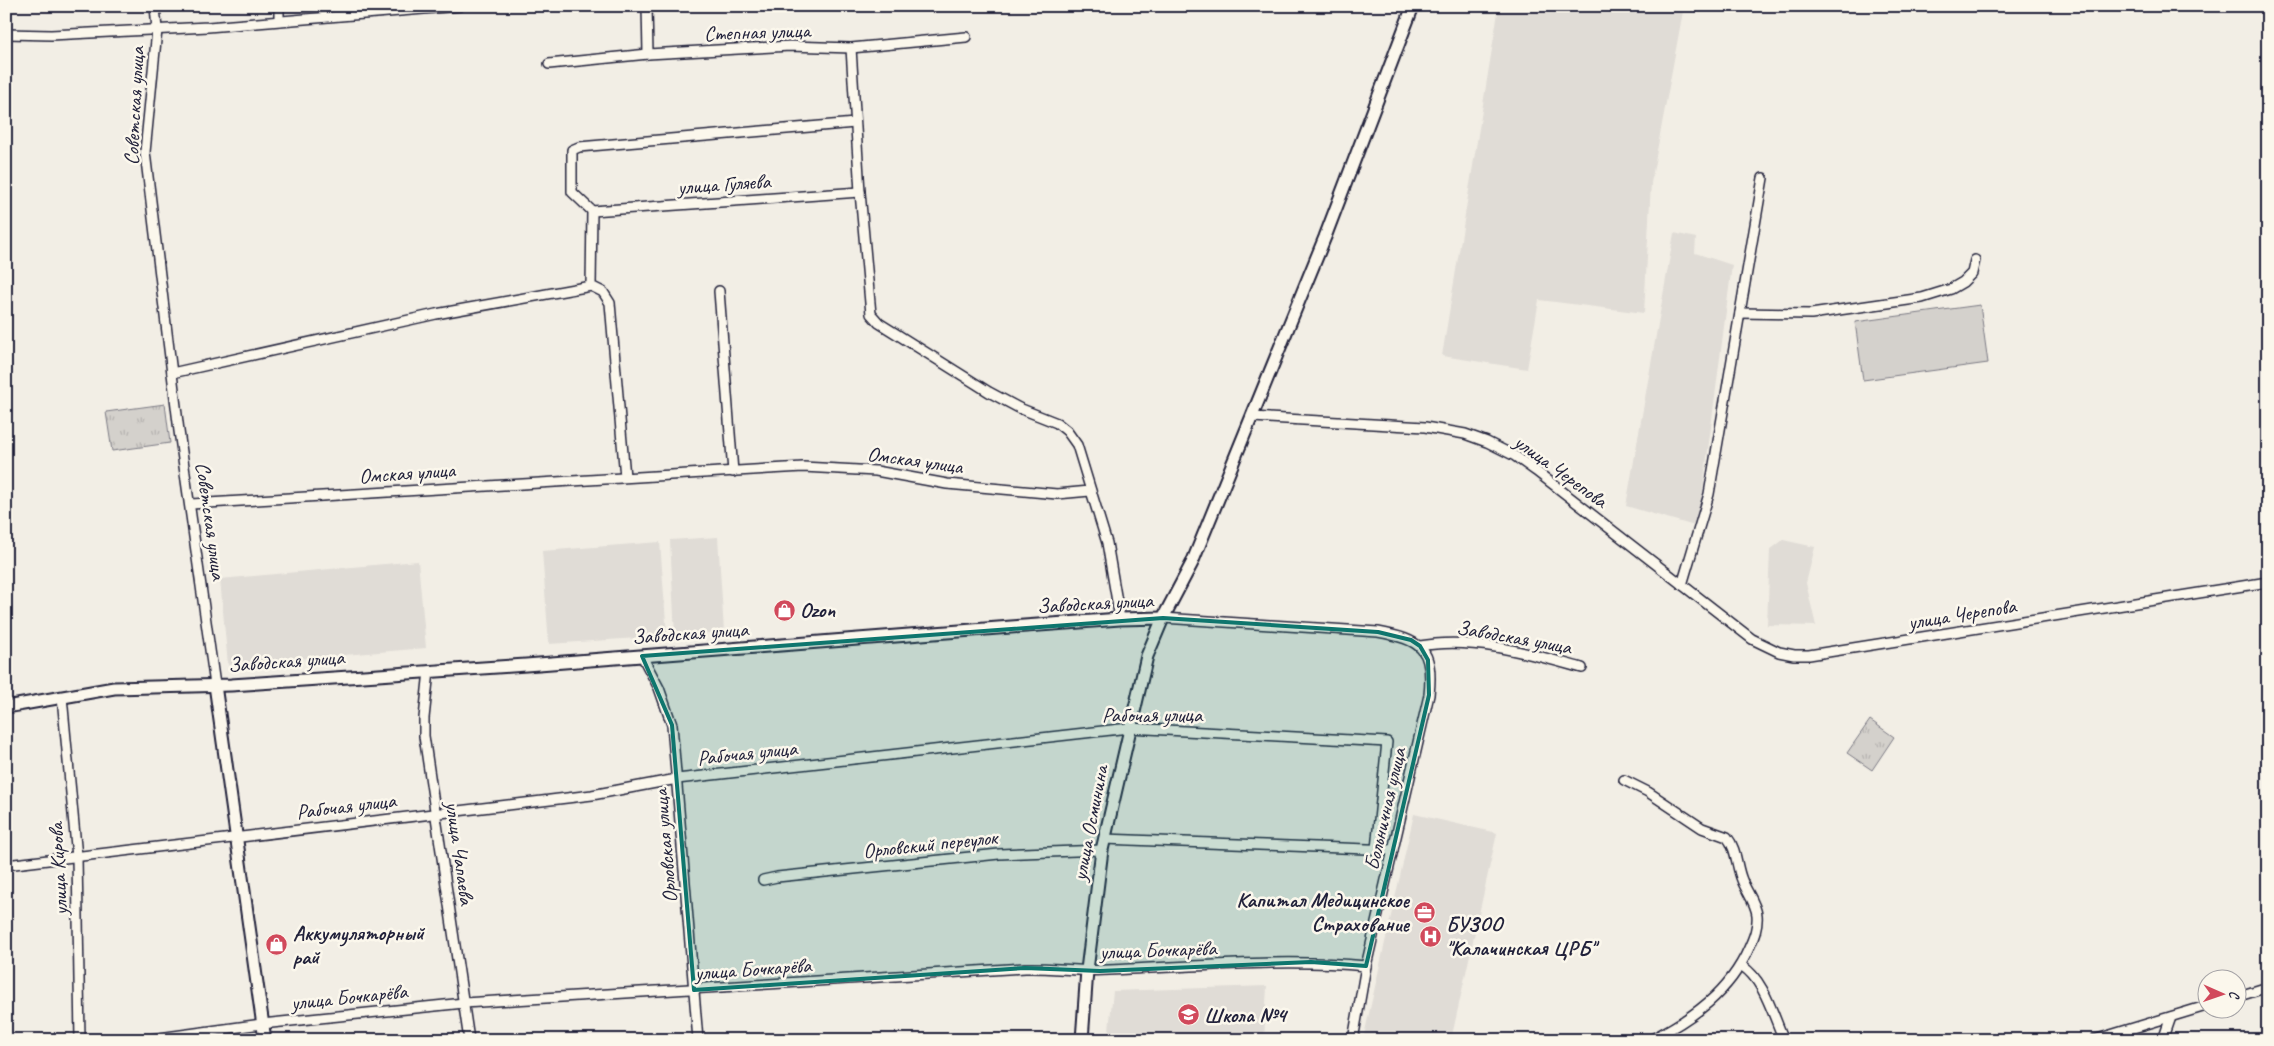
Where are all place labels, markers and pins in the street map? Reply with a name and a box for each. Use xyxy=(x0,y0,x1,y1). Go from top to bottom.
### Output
place label: Ozon xyxy=(800,597,835,623)
shop icon: Ozon xyxy=(772,598,796,622)
place label: Капитал Медицинское Страхование xyxy=(1237,887,1410,937)
office icon: Капитал Медицинское Страхование xyxy=(1413,900,1437,924)
place label: БУЗОО "Калачинская ЦРБ" xyxy=(1446,911,1600,961)
place label: Аккумуляторный рай xyxy=(293,920,426,970)
hospital icon: БУЗОО "Калачинская ЦРБ" xyxy=(1418,924,1442,948)
shop icon: Аккумуляторный рай xyxy=(265,933,289,957)
place label: Школа №4 xyxy=(1204,1002,1289,1028)
school or university icon: Школа №4 xyxy=(1176,1003,1200,1027)

